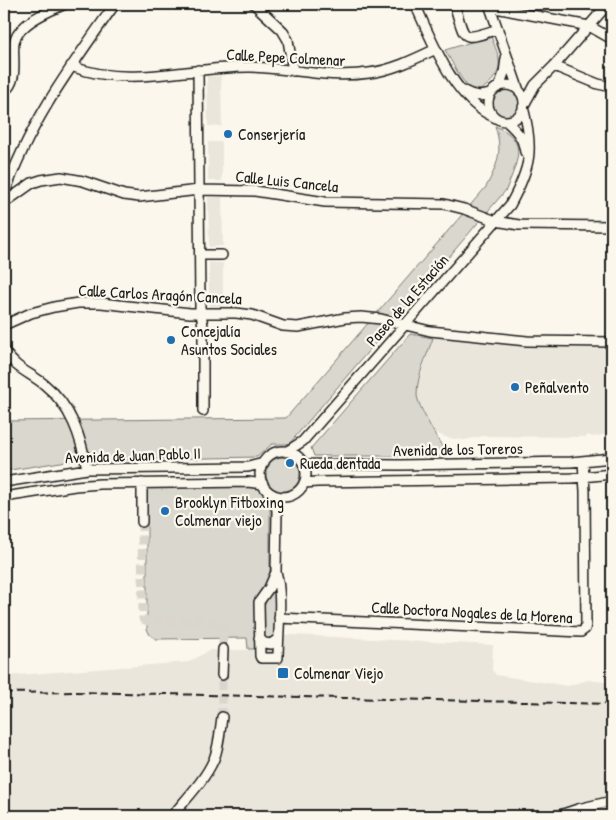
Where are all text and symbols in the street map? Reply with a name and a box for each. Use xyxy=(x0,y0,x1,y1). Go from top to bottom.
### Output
street label: Calle Pepe Colmenar xyxy=(226,43,346,71)
place label: Conserjería xyxy=(238,123,305,145)
marker: Conserjería xyxy=(222,128,234,140)
street label: Calle Luis Cancela xyxy=(235,165,339,197)
street label: Paseo de la Estación xyxy=(361,249,453,351)
street label: Calle Carlos Aragón Cancela xyxy=(78,279,242,309)
place label: Concejalía Asuntos Sociales xyxy=(181,320,277,360)
marker: Concejalía Asuntos Sociales xyxy=(165,334,177,346)
place label: Peñalvento xyxy=(525,376,589,398)
marker: Peñalvento xyxy=(509,381,521,393)
street label: Avenida de los Toreros xyxy=(393,437,523,461)
street label: Avenida de Juan Pablo II xyxy=(65,442,201,468)
place label: Rueda dentada xyxy=(300,452,380,474)
marker: Rueda dentada xyxy=(284,457,296,469)
place label: Brooklyn Fitboxing Colmenar viejo xyxy=(175,491,284,531)
marker: Brooklyn Fitboxing Colmenar viejo xyxy=(159,505,171,517)
street label: Calle Doctora Nogales de la Morena xyxy=(371,596,573,628)
place label: Colmenar Viejo xyxy=(294,662,384,684)
marker: Colmenar Viejo xyxy=(276,666,290,680)

